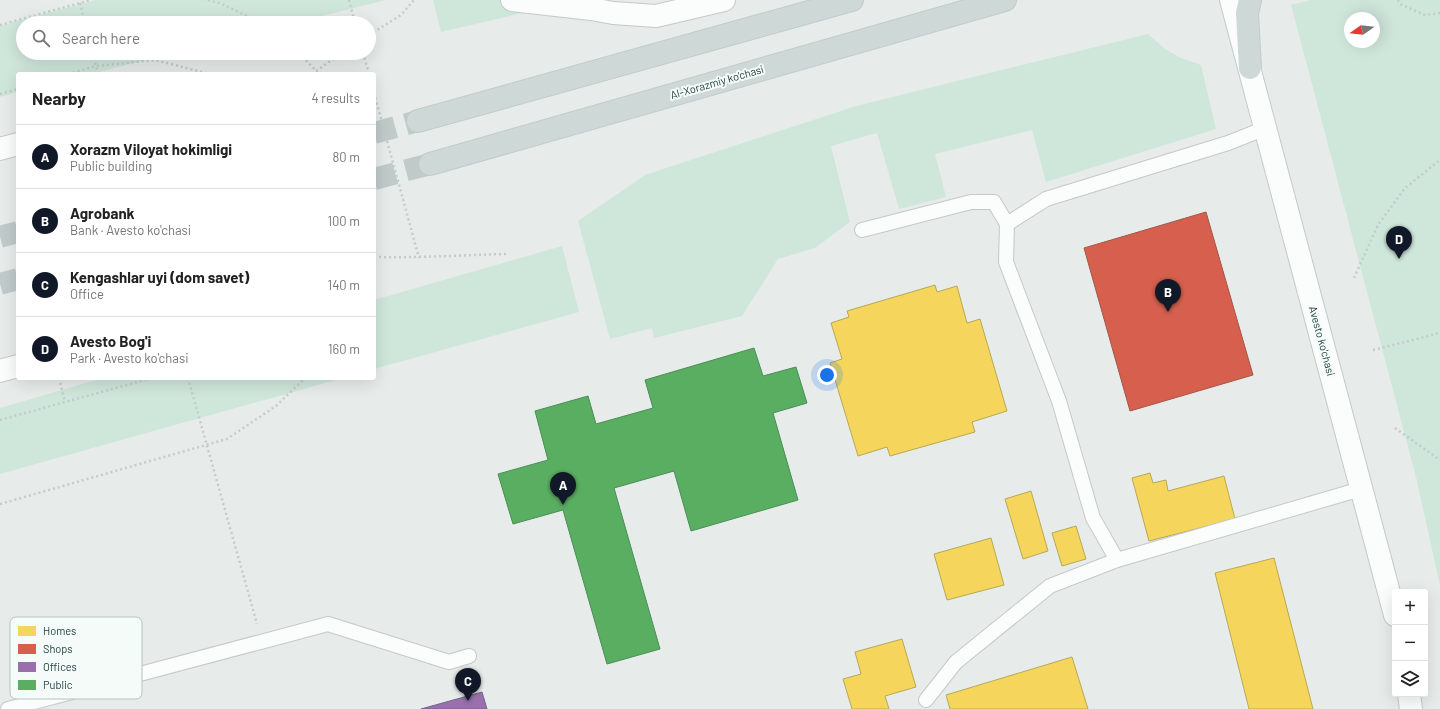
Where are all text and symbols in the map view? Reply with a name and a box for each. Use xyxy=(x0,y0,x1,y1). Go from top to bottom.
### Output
north arrow xyxy=(1344,12,1380,48)
search box xyxy=(16,16,376,60)
icon: search xyxy=(30,27,52,49)
text: Search here xyxy=(62,29,140,47)
street label: Al-Xorazmiy ko’chasi xyxy=(669,62,765,101)
text: Nearby xyxy=(32,88,86,108)
text: 4 results xyxy=(312,90,360,106)
text: Xorazm Viloyat hokimligi xyxy=(70,140,232,158)
text: A xyxy=(41,149,49,165)
text: 80 m xyxy=(333,149,360,165)
text: Public building xyxy=(70,158,152,174)
text: Agrobank xyxy=(70,204,135,222)
text: B xyxy=(41,213,49,229)
text: 100 m xyxy=(327,213,360,229)
text: Bank · Avesto ko'chasi xyxy=(70,222,191,238)
pin: D xyxy=(1386,226,1412,259)
text: Kengashlar uyi (dom savet) xyxy=(70,268,249,286)
text: C xyxy=(41,277,49,293)
text: 140 m xyxy=(328,277,360,293)
pin: B xyxy=(1155,279,1181,312)
text: Office xyxy=(70,286,104,302)
street label: Avesto ko'chasi xyxy=(1307,304,1338,377)
text: Avesto Bog'i xyxy=(70,332,151,350)
text: D xyxy=(41,341,49,357)
text: 160 m xyxy=(328,341,360,357)
text: Park · Avesto ko'chasi xyxy=(70,350,188,366)
your location xyxy=(817,365,837,385)
pin: A xyxy=(550,472,576,505)
map controls xyxy=(1392,589,1428,697)
button: + xyxy=(1392,589,1428,625)
legend xyxy=(10,617,142,699)
text: Homes xyxy=(43,624,76,637)
button: − xyxy=(1392,625,1428,661)
text: Shops xyxy=(43,642,73,655)
text: Offices xyxy=(43,660,77,673)
button: layers xyxy=(1392,661,1428,697)
pin: C xyxy=(455,668,481,701)
text: Public xyxy=(43,678,73,691)

